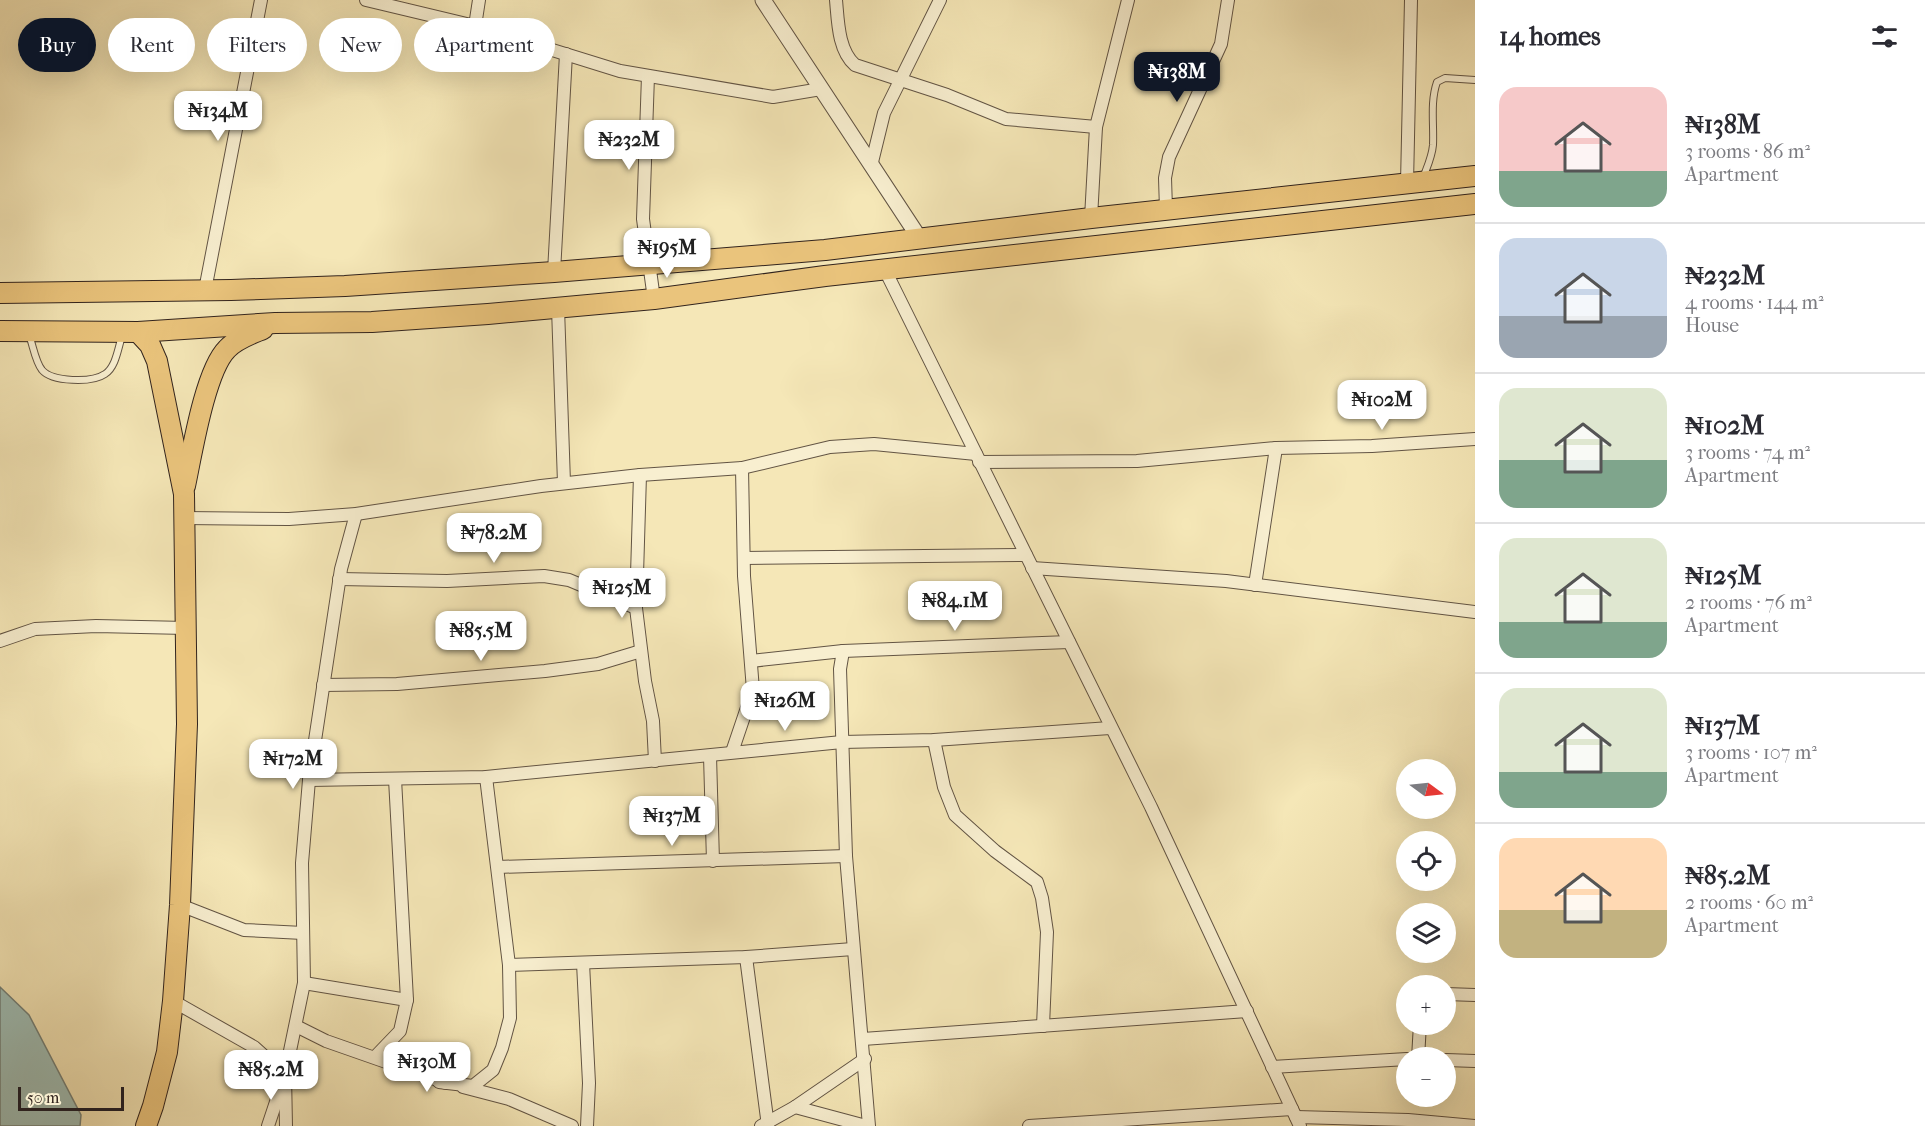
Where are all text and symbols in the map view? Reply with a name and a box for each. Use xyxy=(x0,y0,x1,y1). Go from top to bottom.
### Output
chip: Buy xyxy=(18,18,96,72)
chip: Rent xyxy=(108,18,195,72)
chip: Filters xyxy=(207,18,307,72)
chip: New xyxy=(319,18,402,72)
chip: Apartment xyxy=(414,18,555,72)
icon: filters xyxy=(1868,20,1901,53)
text: 14 homes xyxy=(1499,21,1601,52)
pin: ₦138M xyxy=(1135,52,1219,103)
text: ₦138M xyxy=(1148,60,1206,83)
pin: ₦134M xyxy=(176,91,260,142)
text: ₦134M xyxy=(188,99,248,122)
text: ₦138M xyxy=(1685,109,1761,140)
icon: home xyxy=(1547,111,1619,183)
pin: ₦232M xyxy=(587,120,671,171)
text: ₦232M xyxy=(598,128,660,151)
text: 3 rooms · 86 m² xyxy=(1685,140,1810,163)
text: Apartment xyxy=(1685,163,1779,186)
pin: ₦195M xyxy=(625,228,709,279)
text: ₦195M xyxy=(637,236,697,259)
text: ₦232M xyxy=(1685,260,1765,291)
icon: home xyxy=(1547,262,1619,334)
text: 4 rooms · 144 m² xyxy=(1685,291,1824,314)
text: House xyxy=(1685,314,1739,337)
pin: ₦102M xyxy=(1340,380,1424,431)
text: ₦102M xyxy=(1351,388,1413,411)
text: ₦102M xyxy=(1685,410,1764,441)
icon: home xyxy=(1547,412,1619,484)
text: 3 rooms · 74 m² xyxy=(1685,441,1810,464)
text: Apartment xyxy=(1685,464,1779,487)
pin: ₦78.2M xyxy=(445,513,543,564)
text: ₦78.2M xyxy=(461,521,527,544)
text: ₦125M xyxy=(1685,560,1761,591)
icon: home xyxy=(1547,562,1619,634)
pin: ₦125M xyxy=(580,568,664,619)
text: ₦125M xyxy=(593,576,651,599)
pin: ₦84.1M xyxy=(906,581,1004,632)
text: ₦84.1M xyxy=(922,589,988,612)
text: 2 rooms · 76 m² xyxy=(1685,591,1812,614)
pin: ₦85.5M xyxy=(432,611,530,662)
text: Apartment xyxy=(1685,614,1779,637)
text: ₦85.5M xyxy=(449,619,513,642)
pin: ₦126M xyxy=(743,681,827,732)
text: ₦126M xyxy=(755,689,816,712)
text: ₦137M xyxy=(1685,710,1760,741)
icon: home xyxy=(1547,712,1619,784)
pin: ₦172M xyxy=(251,739,335,790)
text: 3 rooms · 107 m² xyxy=(1685,741,1817,764)
text: ₦172M xyxy=(263,747,323,770)
north arrow xyxy=(1396,759,1456,819)
map controls xyxy=(1396,759,1456,1107)
text: Apartment xyxy=(1685,764,1779,787)
pin: ₦137M xyxy=(630,796,714,847)
text: ₦137M xyxy=(643,804,701,827)
button: locate xyxy=(1396,831,1456,891)
text: ₦85.2M xyxy=(1685,860,1770,891)
icon: home xyxy=(1547,862,1619,934)
text: 2 rooms · 60 m² xyxy=(1685,891,1813,914)
button: layers xyxy=(1396,903,1456,963)
text: Apartment xyxy=(1685,914,1779,937)
button: + xyxy=(1396,975,1456,1035)
pin: ₦130M xyxy=(385,1042,469,1093)
button: − xyxy=(1396,1047,1456,1107)
pin: ₦85.2M xyxy=(222,1050,320,1101)
text: ₦130M xyxy=(397,1050,457,1073)
text: ₦85.2M xyxy=(238,1058,304,1081)
scale bar xyxy=(18,1084,124,1112)
text: 50 m xyxy=(27,1088,59,1107)

